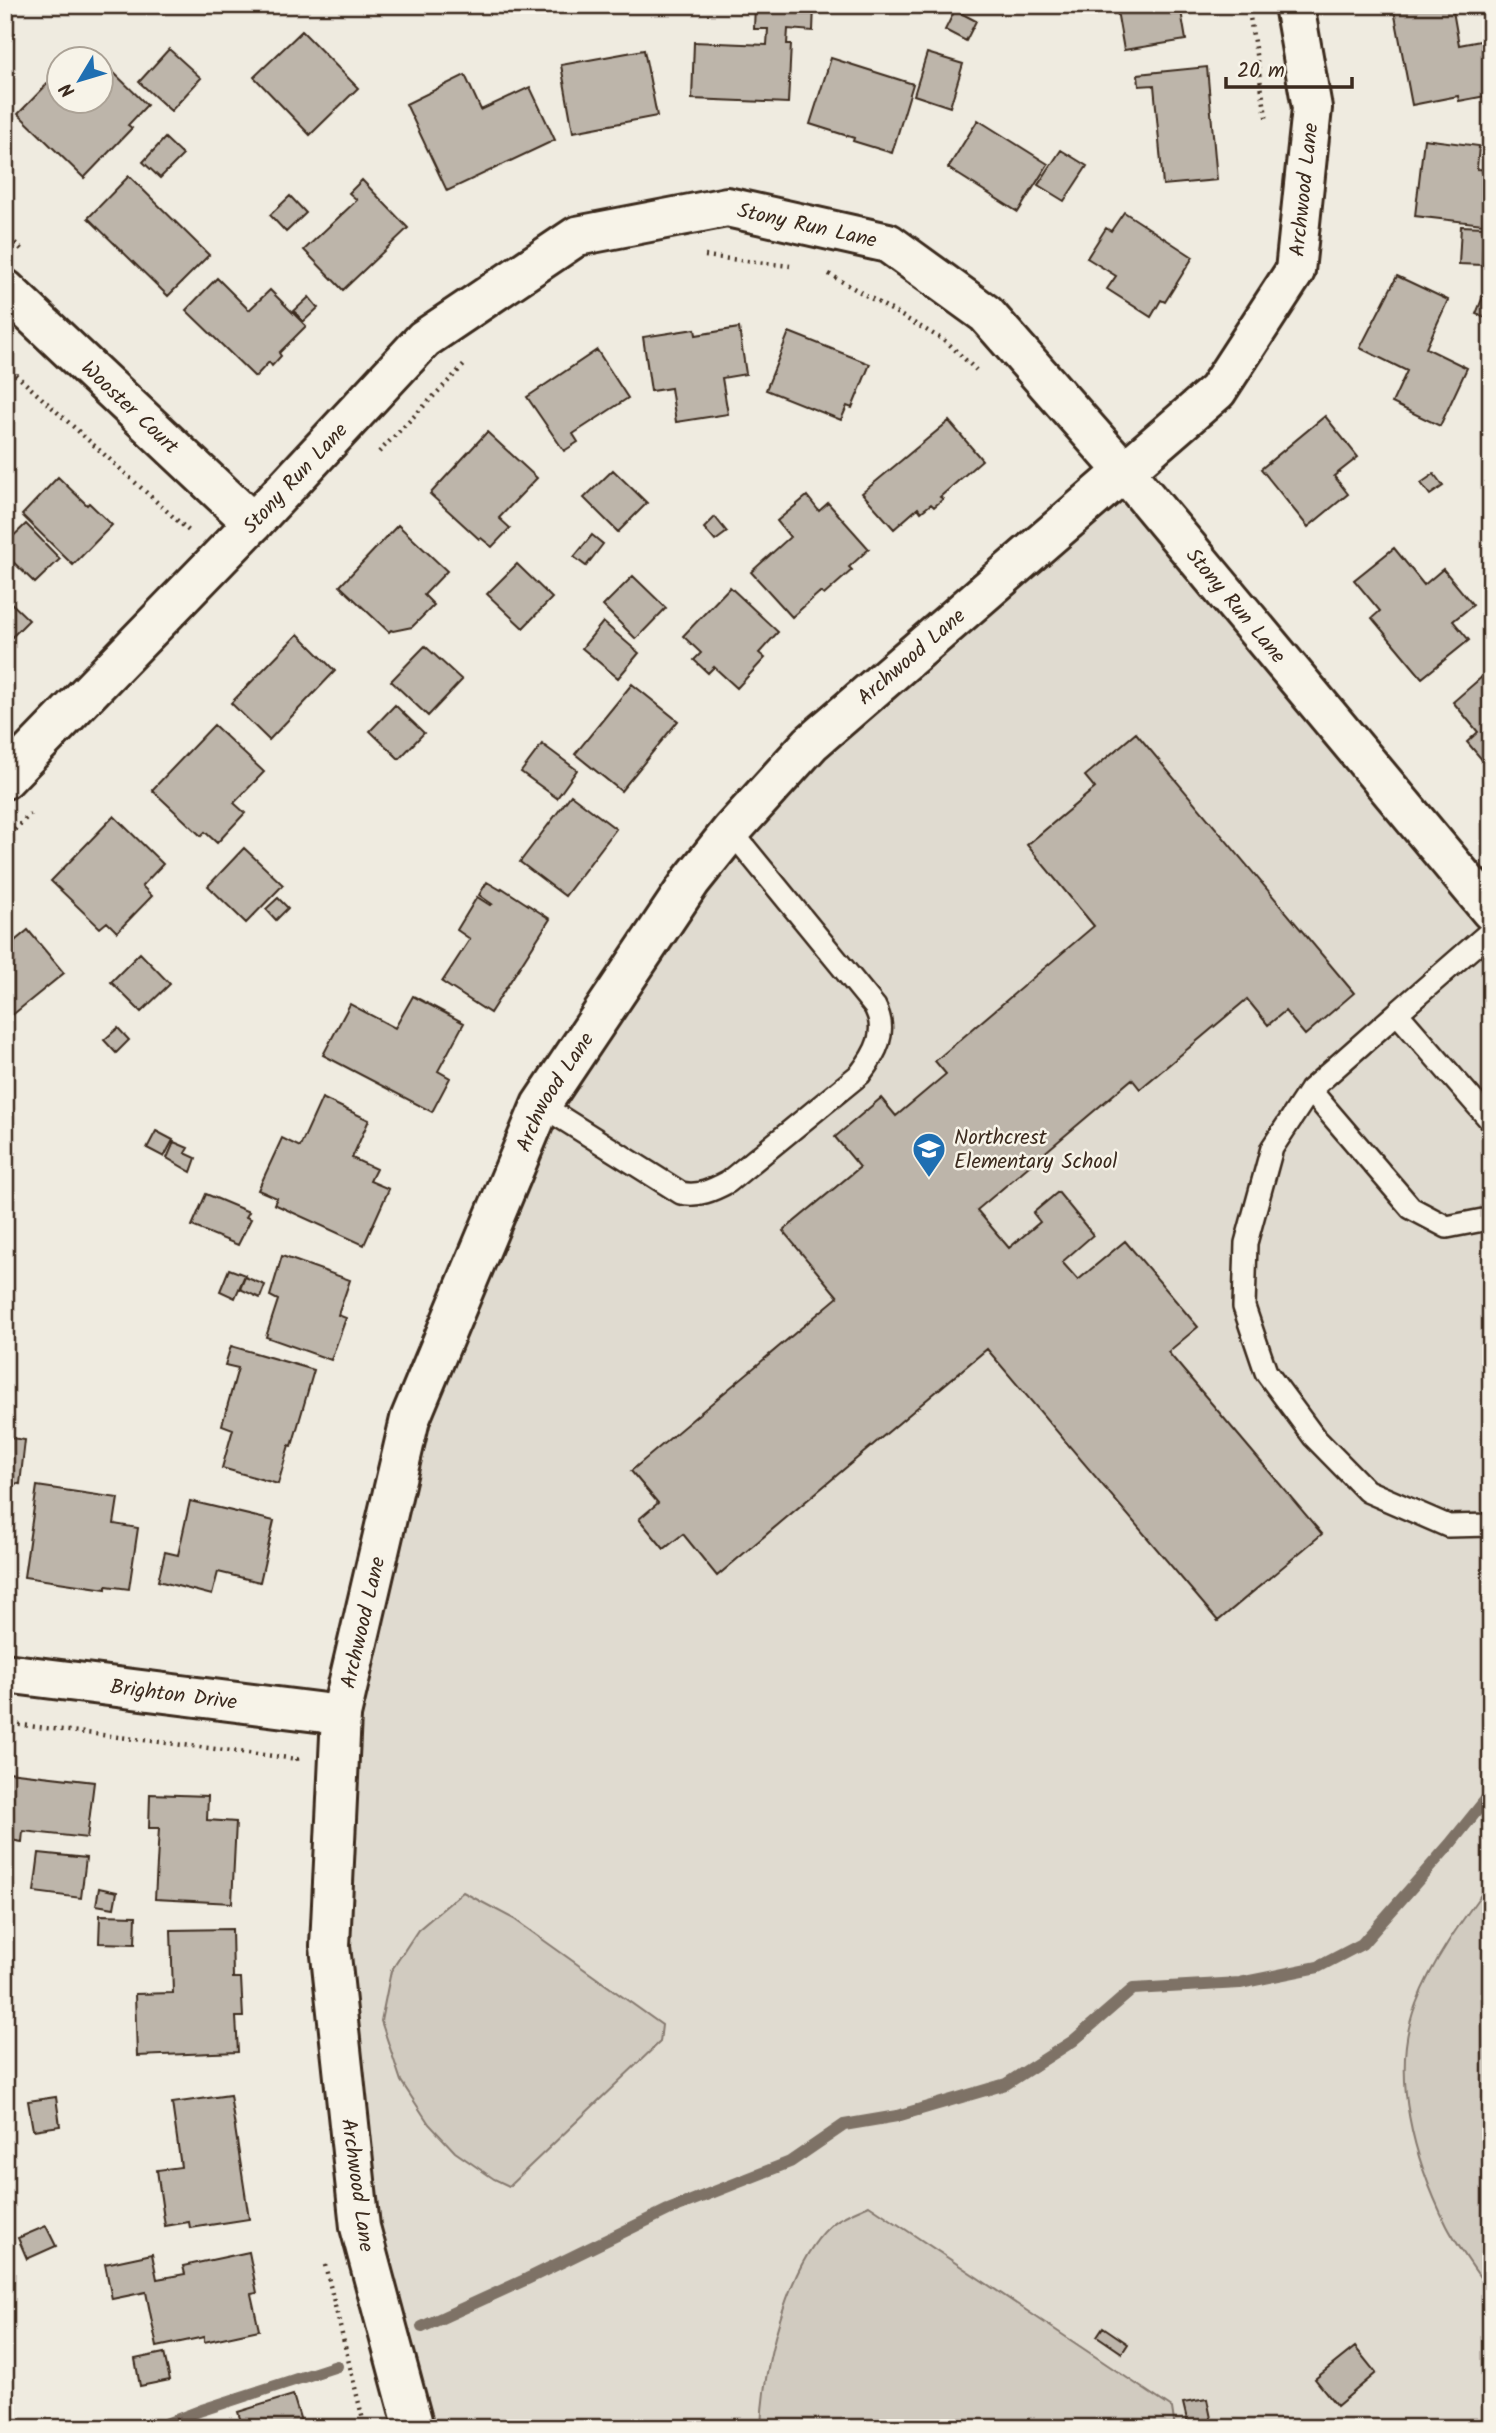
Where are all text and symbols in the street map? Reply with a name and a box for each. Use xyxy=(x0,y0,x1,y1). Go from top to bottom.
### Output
north arrow xyxy=(46,46,116,116)
scale bar xyxy=(1226,46,1352,90)
text: 20 m xyxy=(1237,55,1285,88)
text: N xyxy=(53,75,84,103)
street label: Archwood Lane xyxy=(1282,121,1328,258)
street label: Stony Run Lane xyxy=(734,195,880,258)
street label: Wooster Court xyxy=(72,353,186,464)
street label: Stony Run Lane xyxy=(236,415,357,542)
street label: Stony Run Lane xyxy=(1177,541,1294,672)
street label: Archwood Lane xyxy=(850,601,974,714)
street label: Archwood Lane xyxy=(508,1026,604,1157)
place label: Northcrest Elementary School xyxy=(954,1122,1117,1179)
school or university icon: Northcrest Elementary School xyxy=(910,1130,948,1179)
street label: Archwood Lane xyxy=(333,1553,395,1692)
street label: Brighton Drive xyxy=(108,1671,239,1720)
street label: Archwood Lane xyxy=(331,2116,382,2255)

